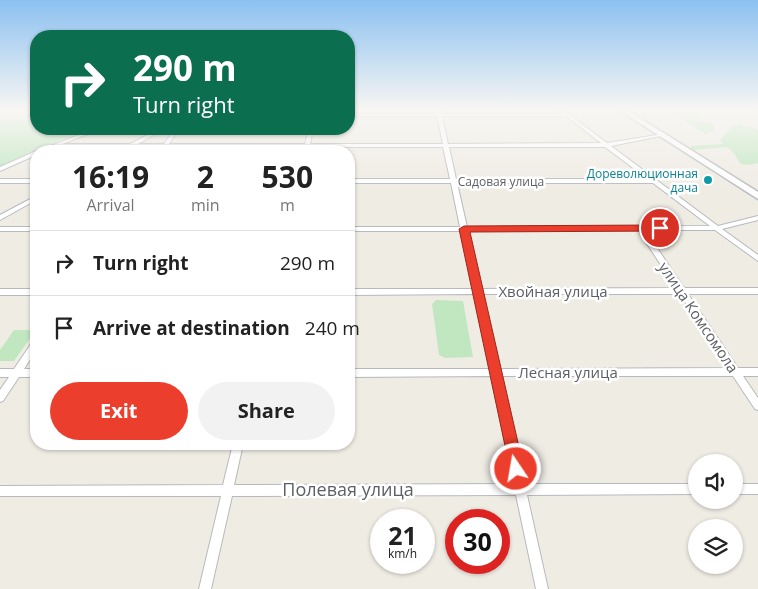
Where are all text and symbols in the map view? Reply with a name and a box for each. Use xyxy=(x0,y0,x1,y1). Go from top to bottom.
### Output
text: 290 m xyxy=(133,44,237,91)
icon: right xyxy=(50,50,115,115)
text: Turn right xyxy=(133,89,235,119)
text: 16:19 xyxy=(72,156,149,197)
text: 2 xyxy=(197,156,214,197)
text: 530 xyxy=(262,156,313,197)
place label: Дореволюционная дача xyxy=(587,165,698,196)
street label: Садовая улица xyxy=(458,173,544,190)
marker: Дореволюционная дача xyxy=(702,174,714,186)
text: Arrival xyxy=(86,194,135,216)
text: min xyxy=(191,194,220,216)
text: m xyxy=(280,194,295,216)
pin xyxy=(639,207,681,249)
icon: arrive xyxy=(646,214,674,242)
icon: right xyxy=(50,249,78,277)
text: Turn right xyxy=(93,250,188,276)
text: 290 m xyxy=(280,250,335,276)
street label: улица Комсомола xyxy=(654,258,744,376)
street label: Хвойная улица xyxy=(498,281,608,301)
icon: arrive xyxy=(50,314,78,342)
text: Arrive at destination xyxy=(93,315,290,341)
text: 240 m xyxy=(305,315,360,341)
street label: Лесная улица xyxy=(518,362,618,382)
button: Exit xyxy=(50,382,188,440)
button: Share xyxy=(198,382,335,440)
position arrow xyxy=(489,442,541,494)
map controls xyxy=(688,454,743,574)
button: sound xyxy=(688,454,743,509)
street label: Полевая улица xyxy=(282,477,414,501)
speed limit sign: 30 xyxy=(445,509,510,574)
text: 21 xyxy=(388,518,417,552)
button: layers xyxy=(688,519,743,574)
text: km/h xyxy=(388,545,417,562)

